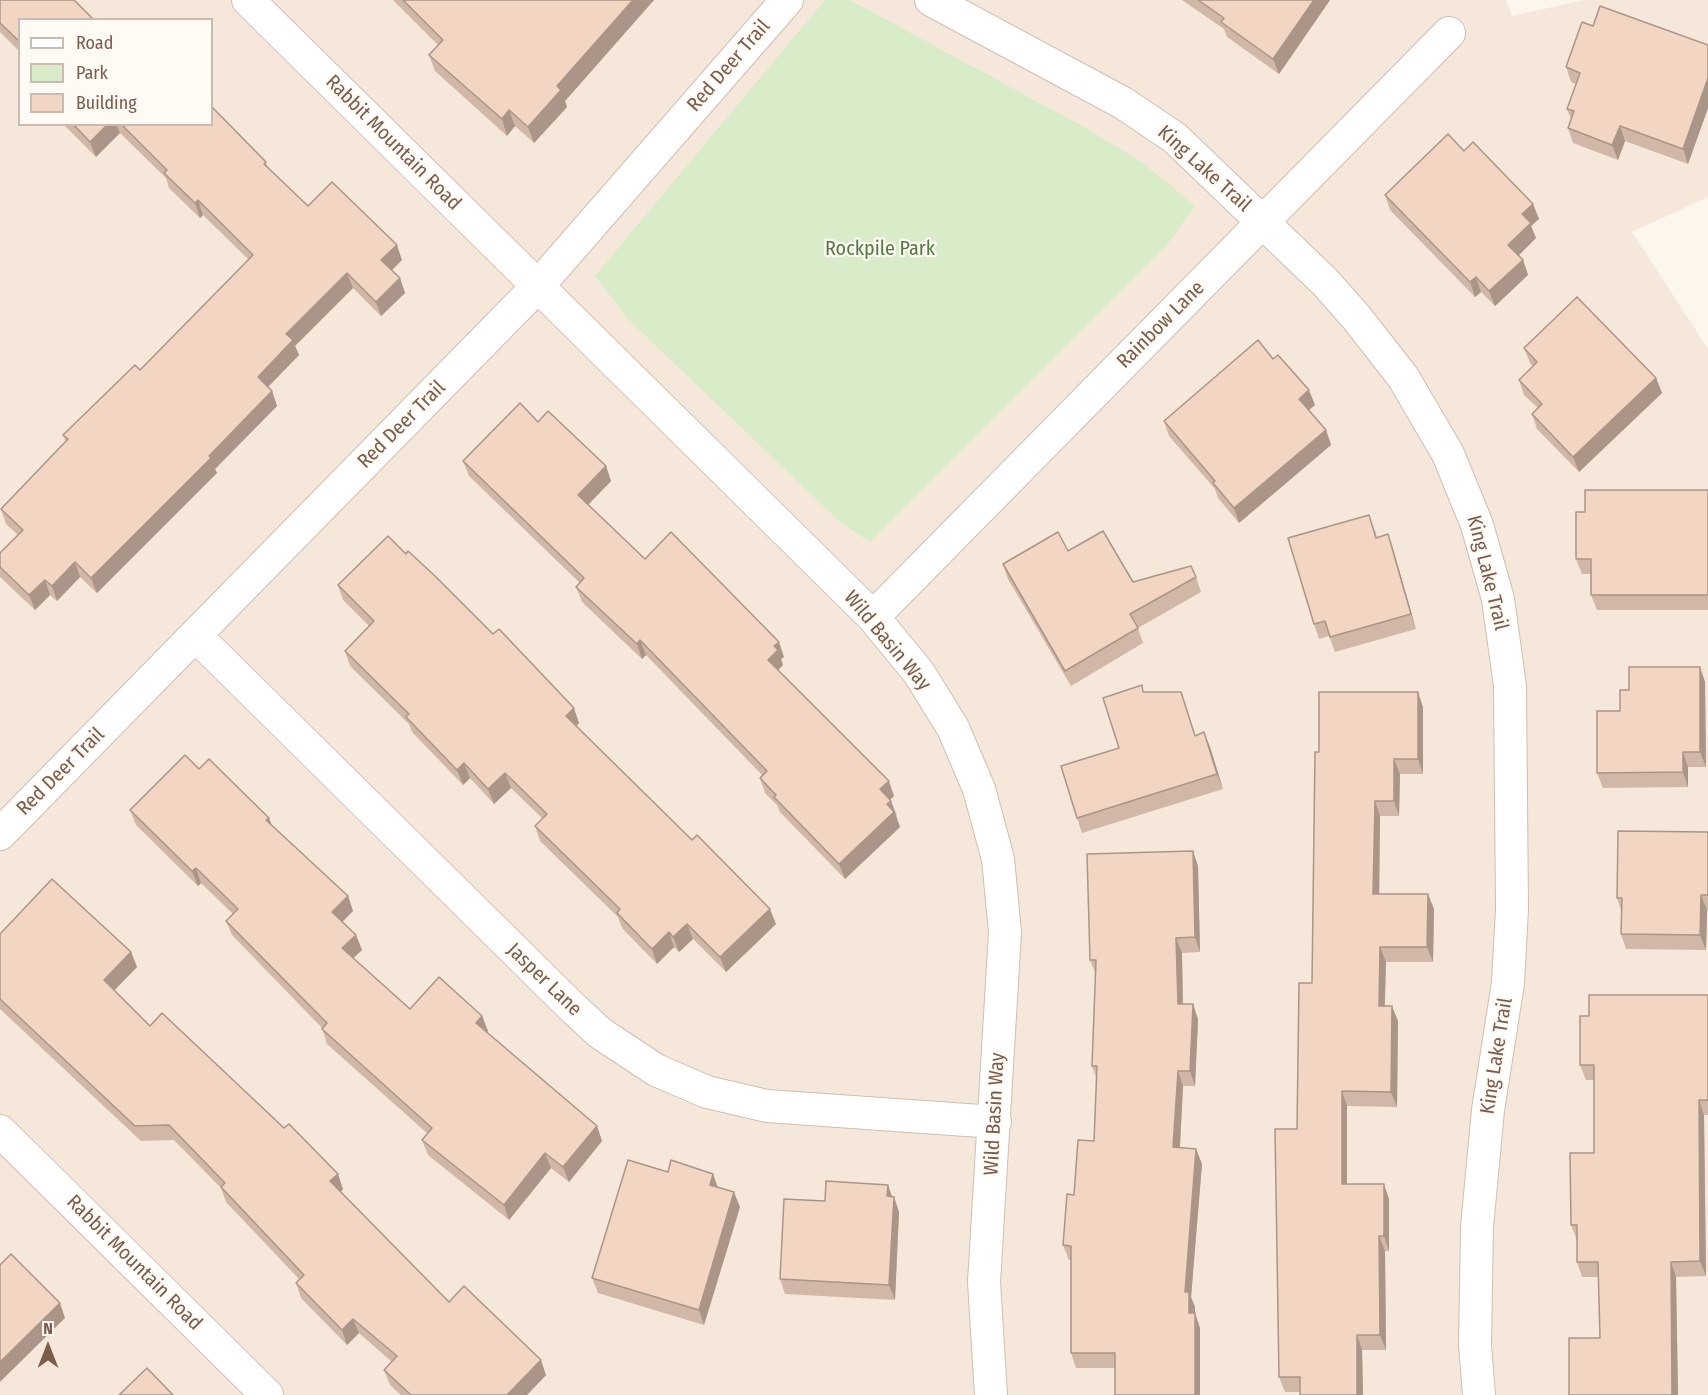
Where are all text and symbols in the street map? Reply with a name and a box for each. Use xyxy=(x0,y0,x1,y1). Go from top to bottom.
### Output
street label: Red Deer Trail xyxy=(683,15,775,117)
legend xyxy=(18,18,213,126)
text: Road xyxy=(76,32,113,54)
text: Park xyxy=(76,62,108,84)
street label: Rabbit Mountain Road xyxy=(320,70,466,216)
text: Building xyxy=(76,92,137,114)
street label: King Lake Trail xyxy=(1152,121,1256,217)
park label: Rockpile Park xyxy=(825,237,935,261)
street label: Rainbow Lane xyxy=(1112,276,1210,374)
street label: Red Deer Trail xyxy=(353,376,451,474)
street label: King Lake Trail xyxy=(1461,513,1513,633)
street label: Wild Basin Way xyxy=(838,586,936,696)
street label: Red Deer Trail xyxy=(12,723,110,821)
street label: Jasper Lane xyxy=(502,938,586,1022)
street label: King Lake Trail xyxy=(1476,996,1518,1116)
street label: Wild Basin Way xyxy=(980,1052,1010,1176)
street label: Rabbit Mountain Road xyxy=(61,1190,207,1336)
north arrow xyxy=(18,1317,78,1377)
text: N xyxy=(43,1319,53,1338)

